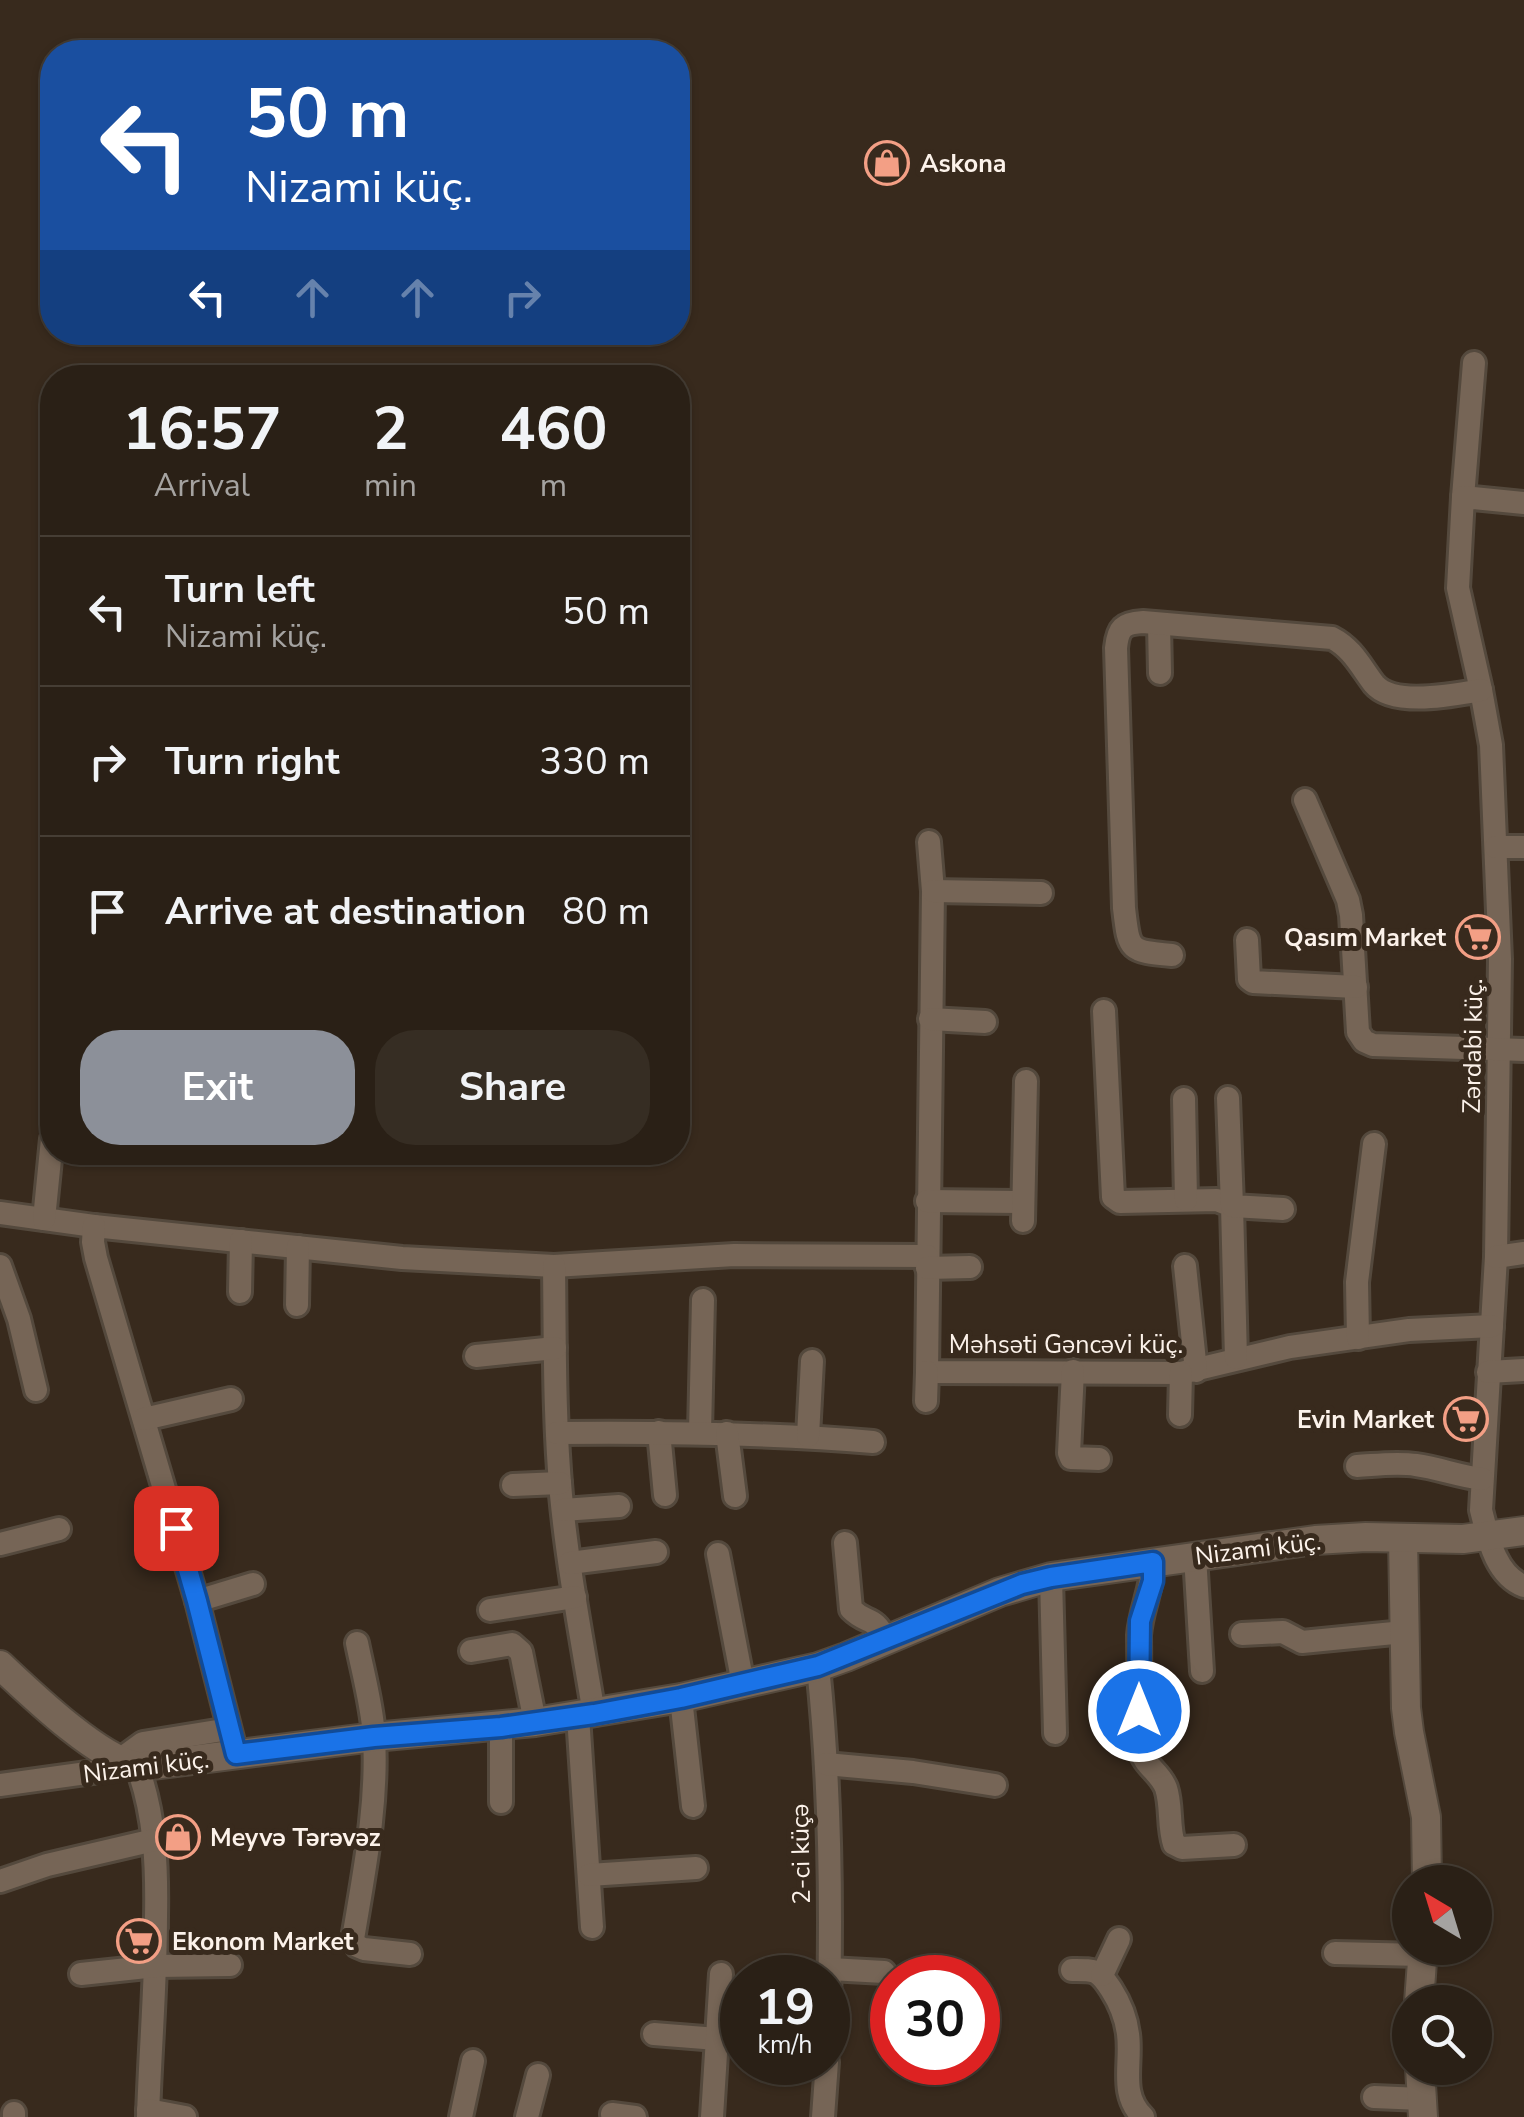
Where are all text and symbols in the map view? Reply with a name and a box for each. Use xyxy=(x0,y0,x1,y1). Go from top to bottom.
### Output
text: 50 m xyxy=(245,66,409,162)
icon: left xyxy=(80,80,210,210)
shop icon: Askona xyxy=(864,140,910,186)
place label: Askona xyxy=(920,147,1006,181)
text: Nizami küç. xyxy=(245,157,473,218)
icon: left xyxy=(180,270,235,325)
icon: ahead xyxy=(285,270,340,325)
icon: ahead xyxy=(390,270,445,325)
icon: right xyxy=(495,270,550,325)
text: 16:57 xyxy=(123,388,281,470)
text: 2 xyxy=(372,388,408,470)
text: 460 xyxy=(499,388,607,470)
text: Arrival xyxy=(154,464,250,507)
text: min xyxy=(364,464,417,507)
text: m xyxy=(540,464,567,507)
text: Turn left xyxy=(165,564,315,615)
icon: left xyxy=(80,584,135,639)
text: 50 m xyxy=(562,586,650,637)
text: Nizami küç. xyxy=(165,615,327,658)
icon: right xyxy=(80,734,135,789)
text: Turn right xyxy=(165,736,340,787)
text: 330 m xyxy=(539,736,650,787)
icon: arrive xyxy=(80,884,135,939)
text: Arrive at destination xyxy=(165,886,526,937)
text: 80 m xyxy=(562,886,650,937)
supermarket icon: Qasım Market xyxy=(1455,914,1501,960)
place label: Qasım Market xyxy=(1284,921,1446,955)
street label: Zərdabi küç. xyxy=(1455,978,1491,1114)
button: Exit xyxy=(80,1030,355,1145)
button: Share xyxy=(375,1030,650,1145)
street label: Məhsəti Gəncəvi küç. xyxy=(949,1328,1183,1362)
supermarket icon: Evin Market xyxy=(1443,1396,1489,1442)
place label: Evin Market xyxy=(1297,1403,1434,1437)
pin xyxy=(134,1486,219,1571)
icon: arrive xyxy=(149,1501,204,1556)
street label: Nizami küç. xyxy=(1193,1524,1323,1574)
position arrow xyxy=(1087,1659,1191,1763)
street label: Nizami küç. xyxy=(81,1742,211,1792)
street label: 2-ci küçə xyxy=(783,1803,819,1905)
shop icon: Meyvə Tərəvəz xyxy=(155,1814,201,1860)
place label: Meyvə Tərəvəz xyxy=(210,1821,381,1855)
north arrow xyxy=(1392,1865,1492,1965)
map controls xyxy=(1392,1865,1492,2085)
supermarket icon: Ekonom Market xyxy=(116,1918,162,1964)
place label: Ekonom Market xyxy=(172,1925,354,1959)
speed limit sign: 30 xyxy=(870,1955,1000,2085)
text: 19 xyxy=(755,1973,815,2042)
button: search xyxy=(1392,1985,1492,2085)
text: km/h xyxy=(757,2028,813,2062)

